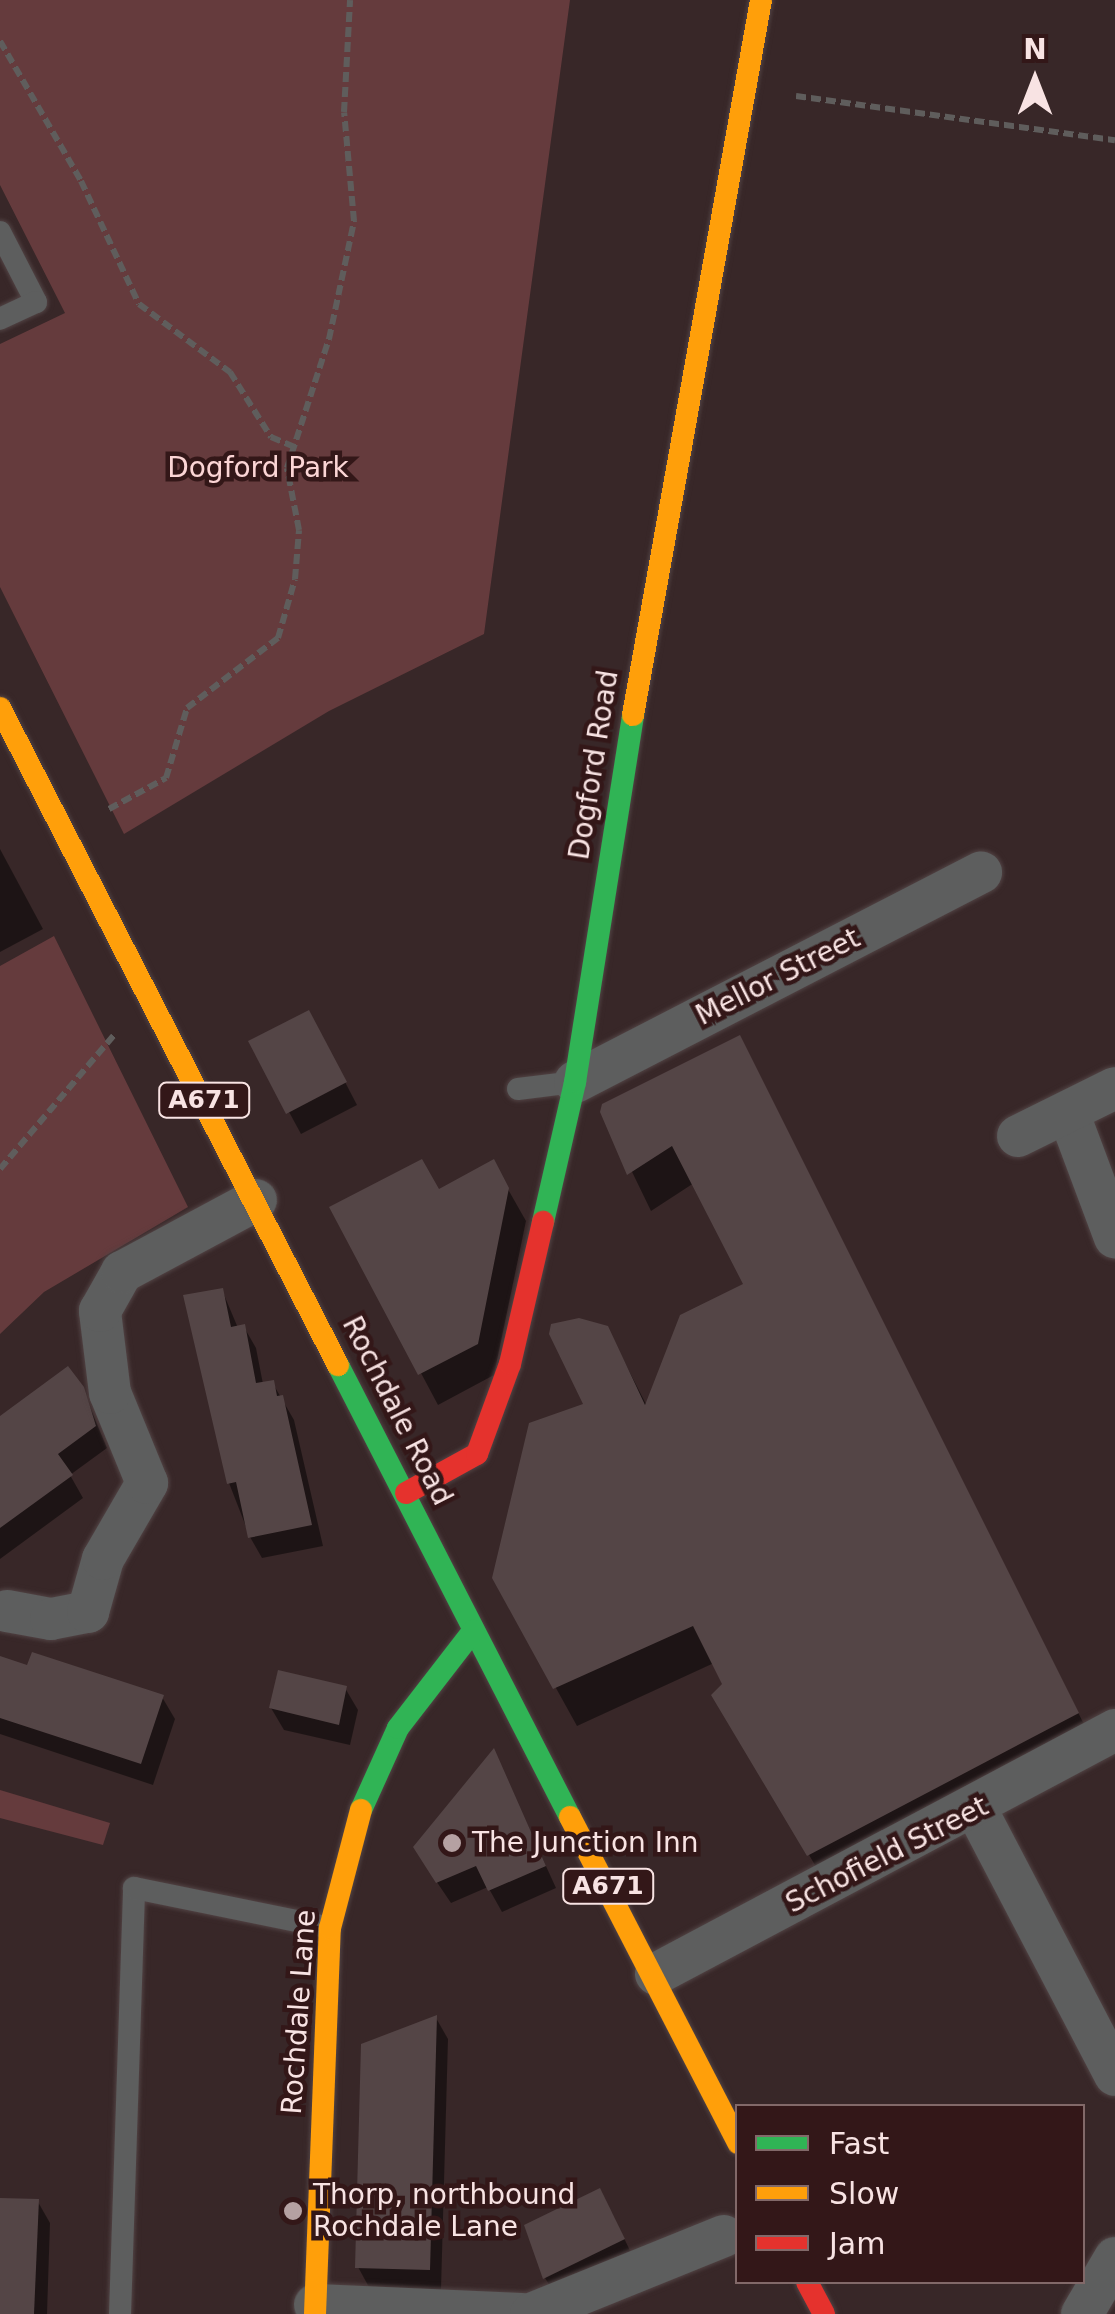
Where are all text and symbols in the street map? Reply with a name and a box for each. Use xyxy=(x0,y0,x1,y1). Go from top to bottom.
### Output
north arrow xyxy=(985,30,1085,130)
text: N xyxy=(1023,33,1047,66)
park label: Dogford Park xyxy=(167,451,349,485)
street label: Dogford Road xyxy=(562,668,626,862)
street label: Mellor Street xyxy=(690,921,866,1033)
road number: A671 xyxy=(156,1080,252,1120)
street label: Rochdale Road xyxy=(335,1311,459,1511)
street label: Schofield Street xyxy=(780,1790,994,1920)
place label: The Junction Inn xyxy=(472,1826,698,1860)
marker: The Junction Inn xyxy=(441,1832,463,1854)
road number: A671 xyxy=(560,1866,656,1906)
street label: Rochdale Lane xyxy=(275,1909,323,2115)
legend xyxy=(735,2104,1085,2284)
text: Fast xyxy=(829,2126,889,2161)
text: Slow xyxy=(829,2176,899,2211)
place label: Thorp, northbound Rochdale Lane xyxy=(313,2178,575,2244)
marker: Thorp, northbound Rochdale Lane xyxy=(282,2200,304,2222)
text: Jam xyxy=(829,2226,885,2261)

